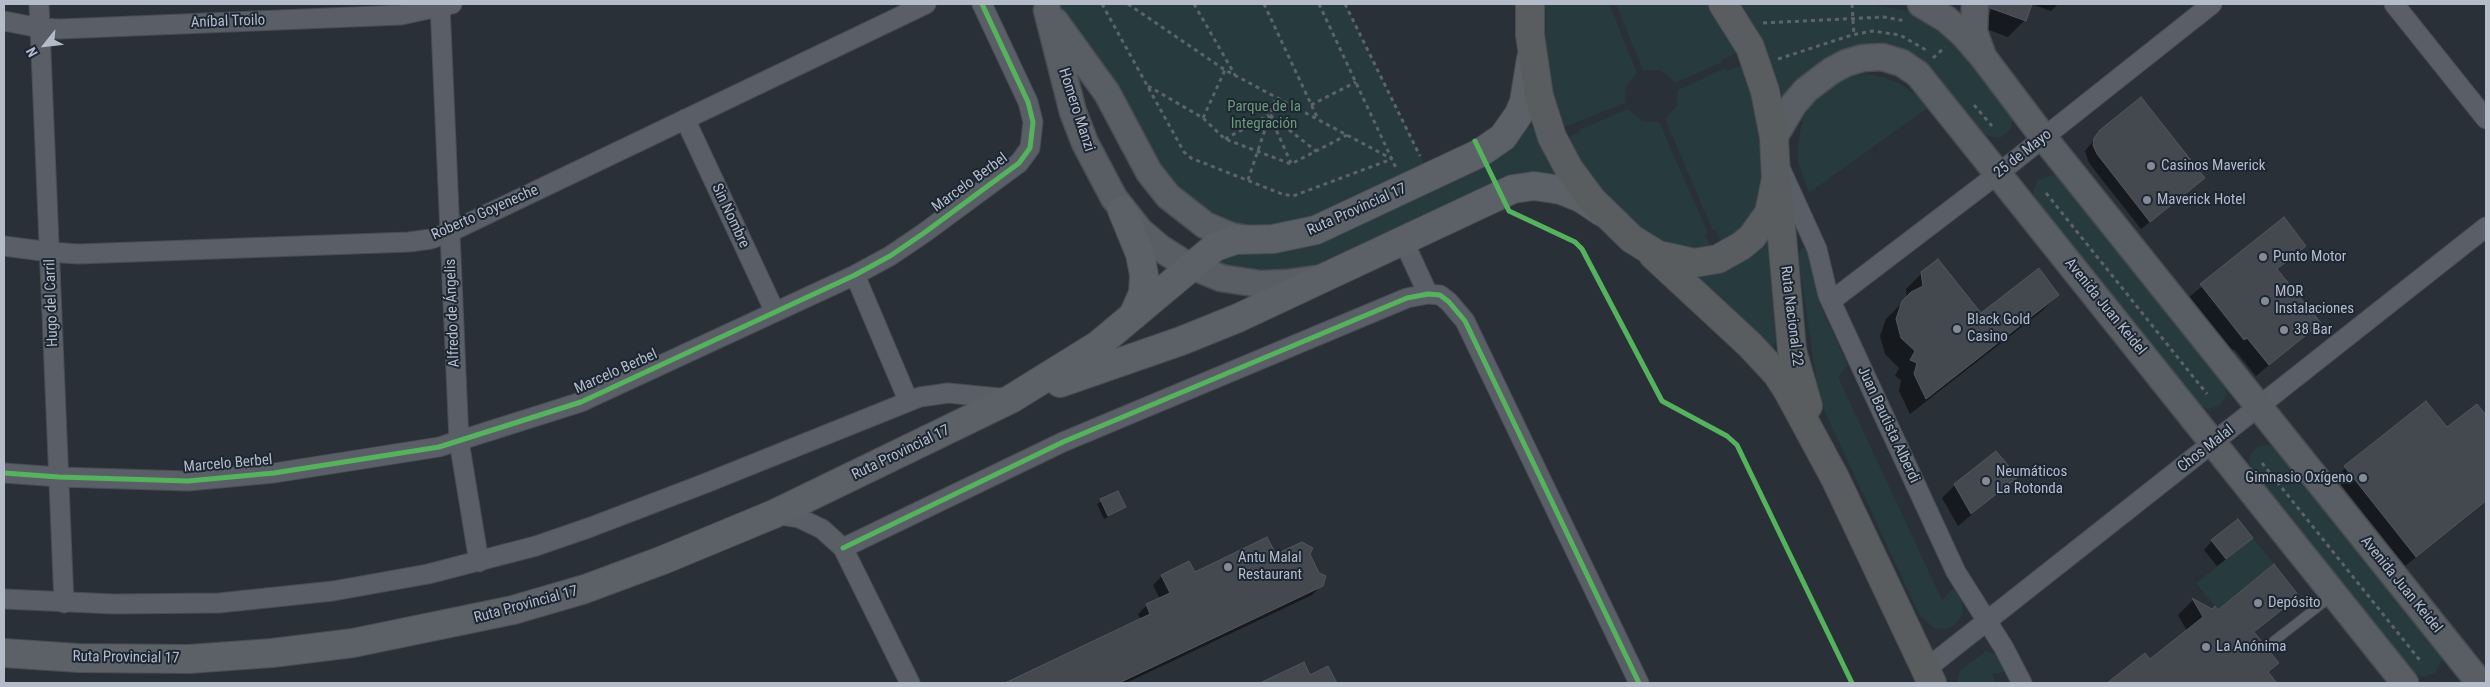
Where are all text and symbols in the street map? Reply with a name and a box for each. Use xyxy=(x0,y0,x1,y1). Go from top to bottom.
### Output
street label: Aníbal Troilo xyxy=(190,12,266,32)
north arrow xyxy=(20,20,70,70)
text: N xyxy=(23,45,41,60)
street label: Homero Manzi xyxy=(1054,66,1098,154)
park label: Parque de la Integración xyxy=(1227,98,1301,133)
street label: 25 de Mayo xyxy=(1991,126,2055,182)
street label: Marcelo Berbel xyxy=(929,150,1011,216)
place label: Casinos Maverick xyxy=(2161,157,2266,175)
marker: Casinos Maverick xyxy=(2145,160,2157,172)
street label: Ruta Provincial 17 xyxy=(1305,180,1409,240)
street label: Roberto Goyeneche xyxy=(429,181,541,245)
street label: Sin Nombre xyxy=(707,181,753,251)
place label: Maverick Hotel xyxy=(2157,191,2246,209)
marker: Maverick Hotel xyxy=(2141,194,2153,206)
place label: Punto Motor xyxy=(2273,248,2346,266)
marker: Punto Motor xyxy=(2257,251,2269,263)
street label: Avenida Juan Keidel xyxy=(2061,255,2149,359)
street label: Alfredo de Ángelis xyxy=(442,258,464,368)
street label: Hugo del Carril xyxy=(41,259,63,347)
street label: Ruta Nacional 22 xyxy=(1776,265,1806,367)
place label: MOR Instalaciones xyxy=(2275,283,2354,318)
marker: MOR Instalaciones xyxy=(2259,295,2271,307)
place label: Black Gold Casino xyxy=(1967,311,2030,346)
place label: 38 Bar xyxy=(2294,321,2332,339)
marker: Black Gold Casino xyxy=(1951,323,1963,335)
marker: 38 Bar xyxy=(2278,324,2290,336)
street label: Marcelo Berbel xyxy=(572,346,660,398)
street label: Juan Bautista Alberdi xyxy=(1853,364,1923,486)
street label: Ruta Provincial 17 xyxy=(849,421,953,485)
street label: Chos Malal xyxy=(2174,422,2238,476)
street label: Marcelo Berbel xyxy=(183,451,273,477)
place label: Neumáticos La Rotonda xyxy=(1996,463,2067,498)
place label: Gimnasio Oxígeno xyxy=(2245,469,2353,487)
marker: Gimnasio Oxígeno xyxy=(2357,472,2369,484)
marker: Neumáticos La Rotonda xyxy=(1980,475,1992,487)
street label: Avenida Juan Keidel xyxy=(2357,533,2445,637)
place label: Antu Malal Restaurant xyxy=(1238,549,1302,584)
marker: Antu Malal Restaurant xyxy=(1222,561,1234,573)
street label: Ruta Provincial 17 xyxy=(472,582,580,628)
place label: Depósito xyxy=(2268,594,2321,612)
marker: Depósito xyxy=(2252,597,2264,609)
place label: La Anónima xyxy=(2216,638,2286,656)
marker: La Anónima xyxy=(2200,641,2212,653)
street label: Ruta Provincial 17 xyxy=(72,648,180,668)

